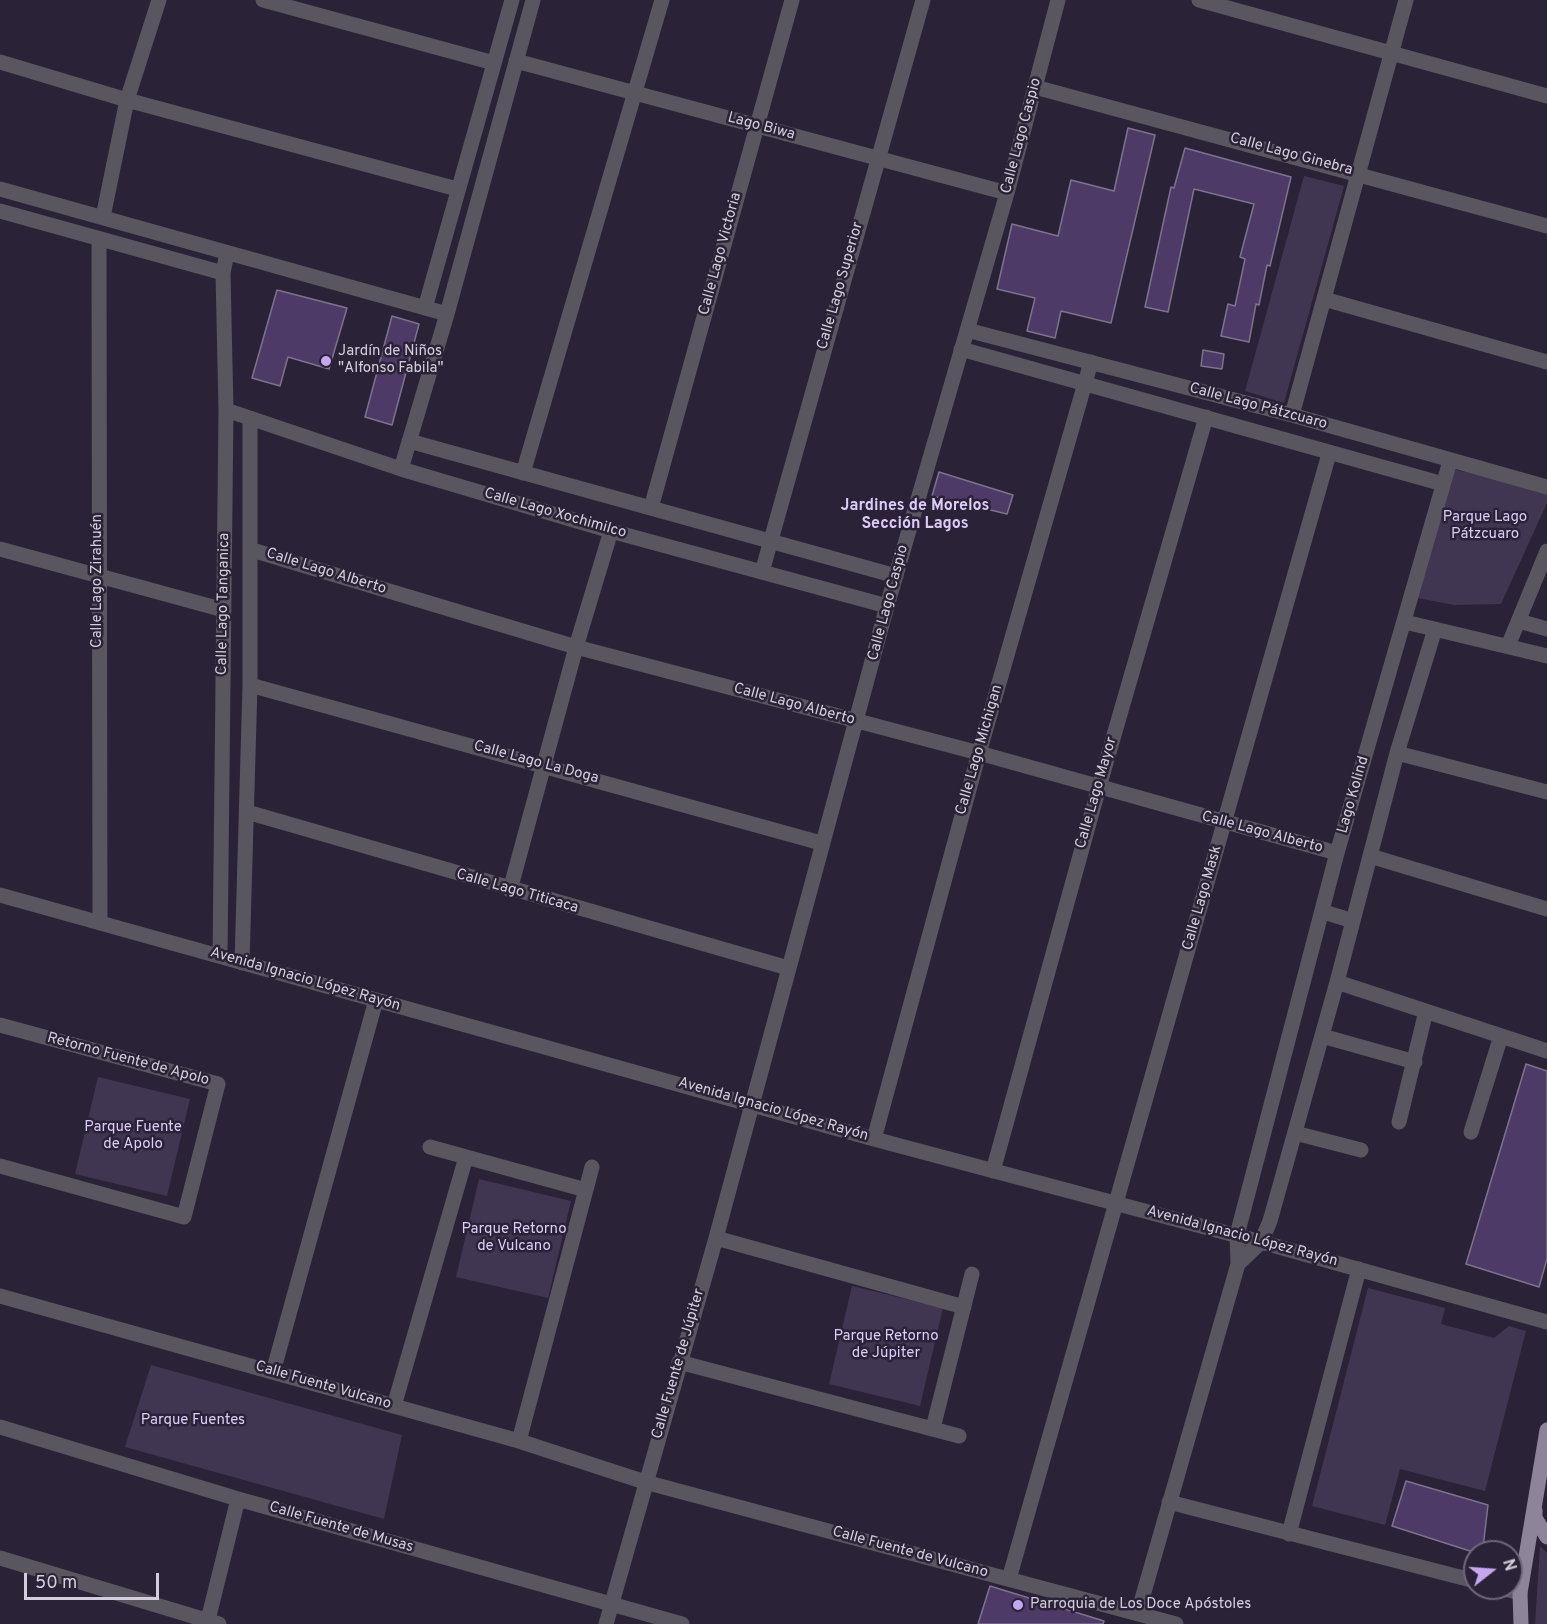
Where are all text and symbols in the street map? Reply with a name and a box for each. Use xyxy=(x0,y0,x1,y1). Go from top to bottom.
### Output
street label: Calle Lago Caspio xyxy=(998,76,1046,196)
street label: Lago Biwa xyxy=(725,109,797,145)
street label: Calle Lago Ginebra xyxy=(1228,130,1354,180)
street label: Calle Lago Victoria xyxy=(696,191,746,317)
street label: Calle Lago Superior xyxy=(814,220,868,352)
place label: Jardín de Niños "Alfonso Fabila" xyxy=(338,343,444,378)
marker: Jardín de Niños "Alfonso Fabila" xyxy=(319,354,333,368)
street label: Calle Lago Pátzcuaro xyxy=(1187,380,1329,434)
street label: Calle Lago Xochimilco xyxy=(482,485,628,543)
district label: Jardines de Morelos Sección Lagos xyxy=(841,497,989,535)
park label: Parque Lago Pátzcuaro xyxy=(1443,509,1527,544)
street label: Calle Lago Zirahuén xyxy=(89,514,107,648)
street label: Calle Lago Tanganica xyxy=(214,533,234,675)
street label: Calle Lago Caspio xyxy=(865,543,913,663)
street label: Calle Lago Alberto xyxy=(264,545,388,599)
street label: Calle Lago Alberto xyxy=(731,680,857,730)
street label: Calle Lago Michigan xyxy=(953,683,1007,817)
street label: Calle Lago Mayor xyxy=(1072,735,1122,851)
street label: Calle Lago La Doga xyxy=(471,738,601,788)
street label: Lago Kolind xyxy=(1334,754,1374,836)
street label: Calle Lago Alberto xyxy=(1199,808,1325,858)
street label: Calle Lago Mask xyxy=(1179,843,1227,953)
street label: Calle Lago Titicaca xyxy=(454,866,580,918)
street label: Avenida Ignacio López Rayón xyxy=(208,944,402,1016)
street label: Retorno Fuente de Apolo xyxy=(45,1030,211,1090)
street label: Avenida Ignacio López Rayón xyxy=(676,1074,870,1146)
park label: Parque Fuente de Apolo xyxy=(84,1119,182,1154)
street label: Avenida Ignacio López Rayón xyxy=(1145,1203,1339,1271)
park label: Parque Retorno de Vulcano xyxy=(461,1221,567,1256)
street label: Calle Fuente de Júpiter xyxy=(649,1287,709,1441)
park label: Parque Retorno de Júpiter xyxy=(833,1328,939,1363)
street label: Calle Fuente Vulcano xyxy=(253,1358,393,1414)
park label: Parque Fuentes xyxy=(141,1412,245,1430)
street label: Calle Fuente de Musas xyxy=(267,1499,415,1557)
street label: Calle Fuente de Vulcano xyxy=(830,1524,990,1582)
north arrow xyxy=(1463,1540,1523,1600)
text: N xyxy=(1497,1557,1520,1574)
scale bar xyxy=(27,1561,162,1599)
text: 50 m xyxy=(35,1572,77,1595)
place label: Parroquia de Los Doce Apóstoles xyxy=(1030,1596,1251,1614)
marker: Parroquia de Los Doce Apóstoles xyxy=(1011,1598,1025,1612)

